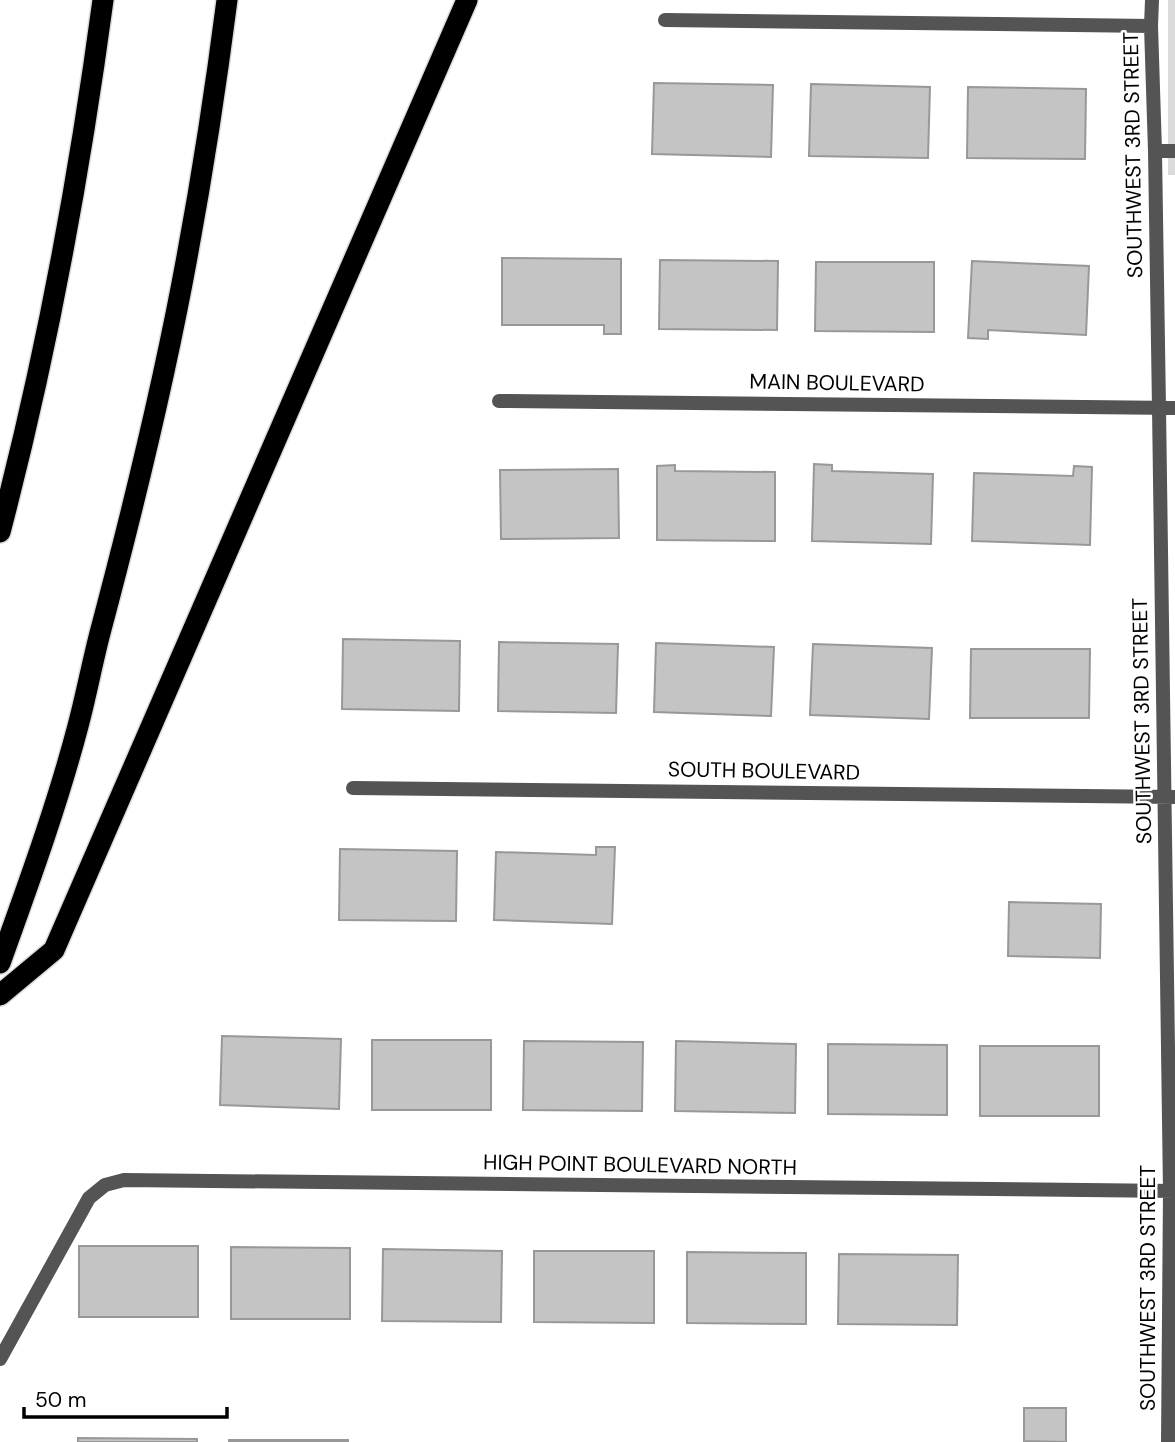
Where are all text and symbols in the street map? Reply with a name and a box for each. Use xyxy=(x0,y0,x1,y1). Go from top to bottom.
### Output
street label: SOUTHWEST 3RD STREET xyxy=(1117,31,1149,278)
street label: MAIN BOULEVARD xyxy=(749,367,925,399)
street label: SOUTHWEST 3RD STREET xyxy=(1126,597,1158,844)
street label: SOUTH BOULEVARD xyxy=(668,755,860,787)
street label: HIGH POINT BOULEVARD NORTH xyxy=(483,1148,797,1182)
street label: SOUTHWEST 3RD STREET xyxy=(1134,1165,1162,1411)
scale bar xyxy=(24,1376,228,1420)
text: 50 m xyxy=(35,1386,86,1414)

